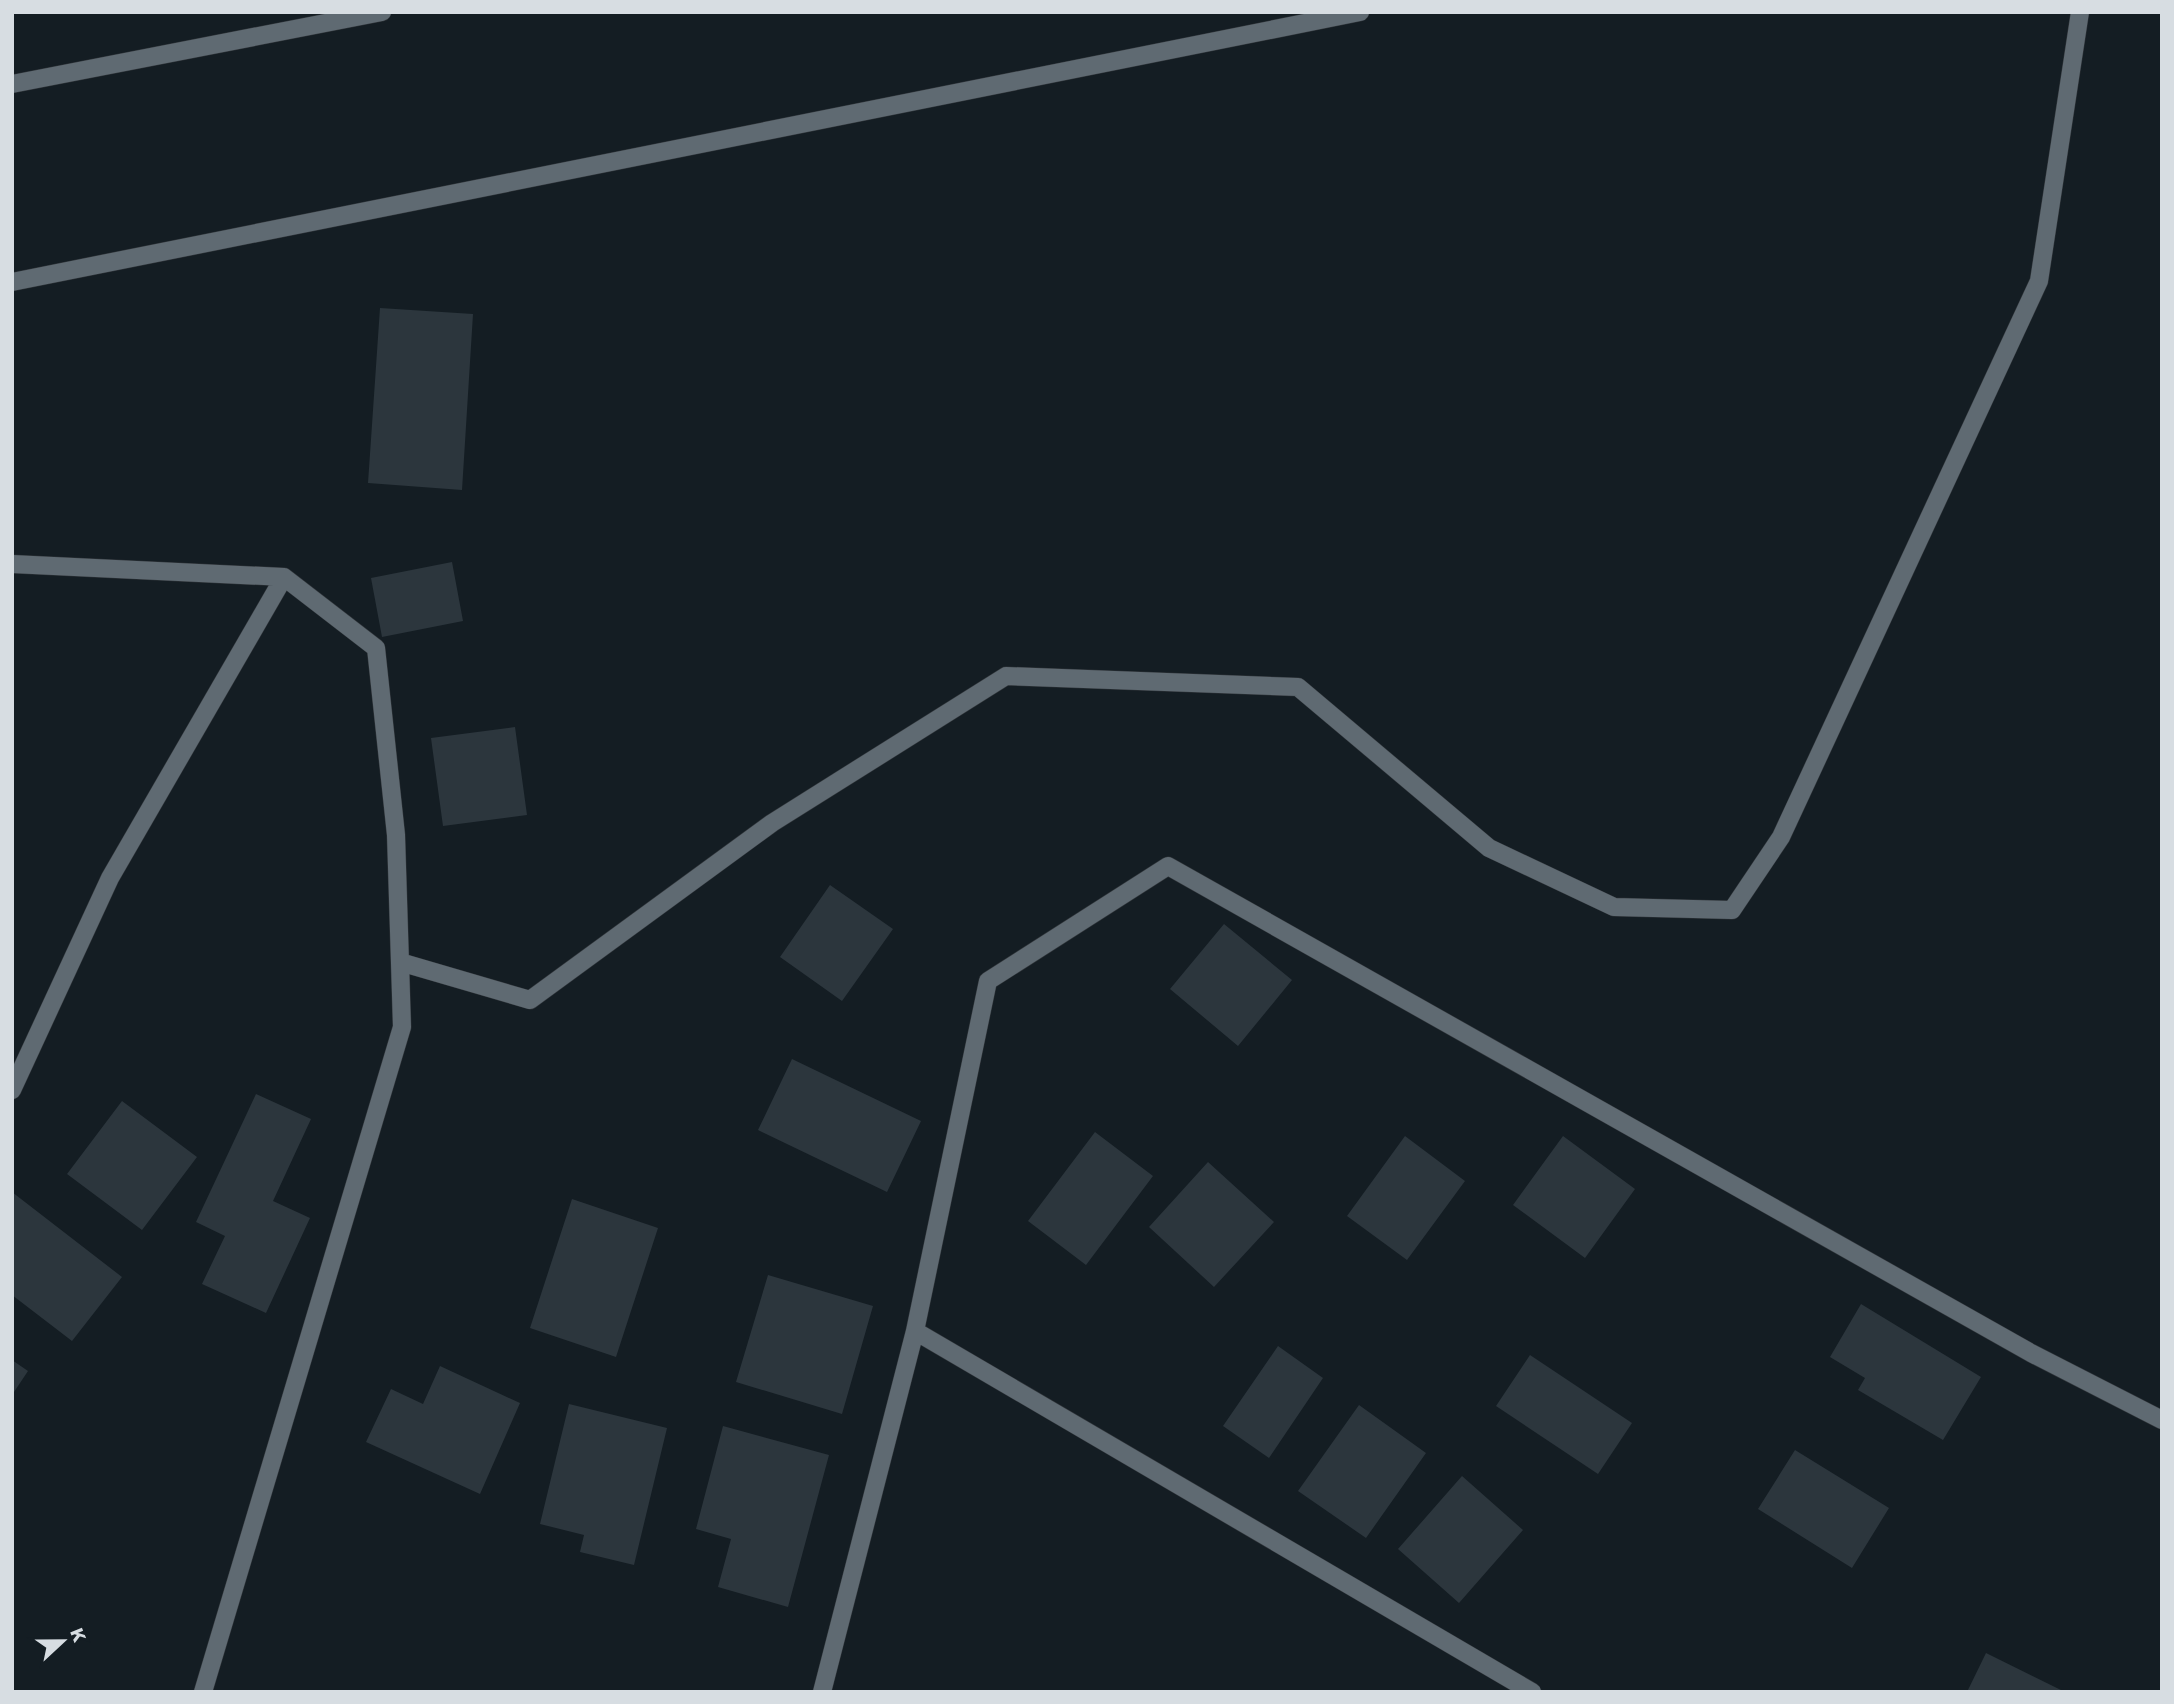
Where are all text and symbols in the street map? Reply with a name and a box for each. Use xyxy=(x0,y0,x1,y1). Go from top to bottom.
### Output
north arrow xyxy=(28,1606,98,1676)
text: K xyxy=(65,1624,91,1645)

